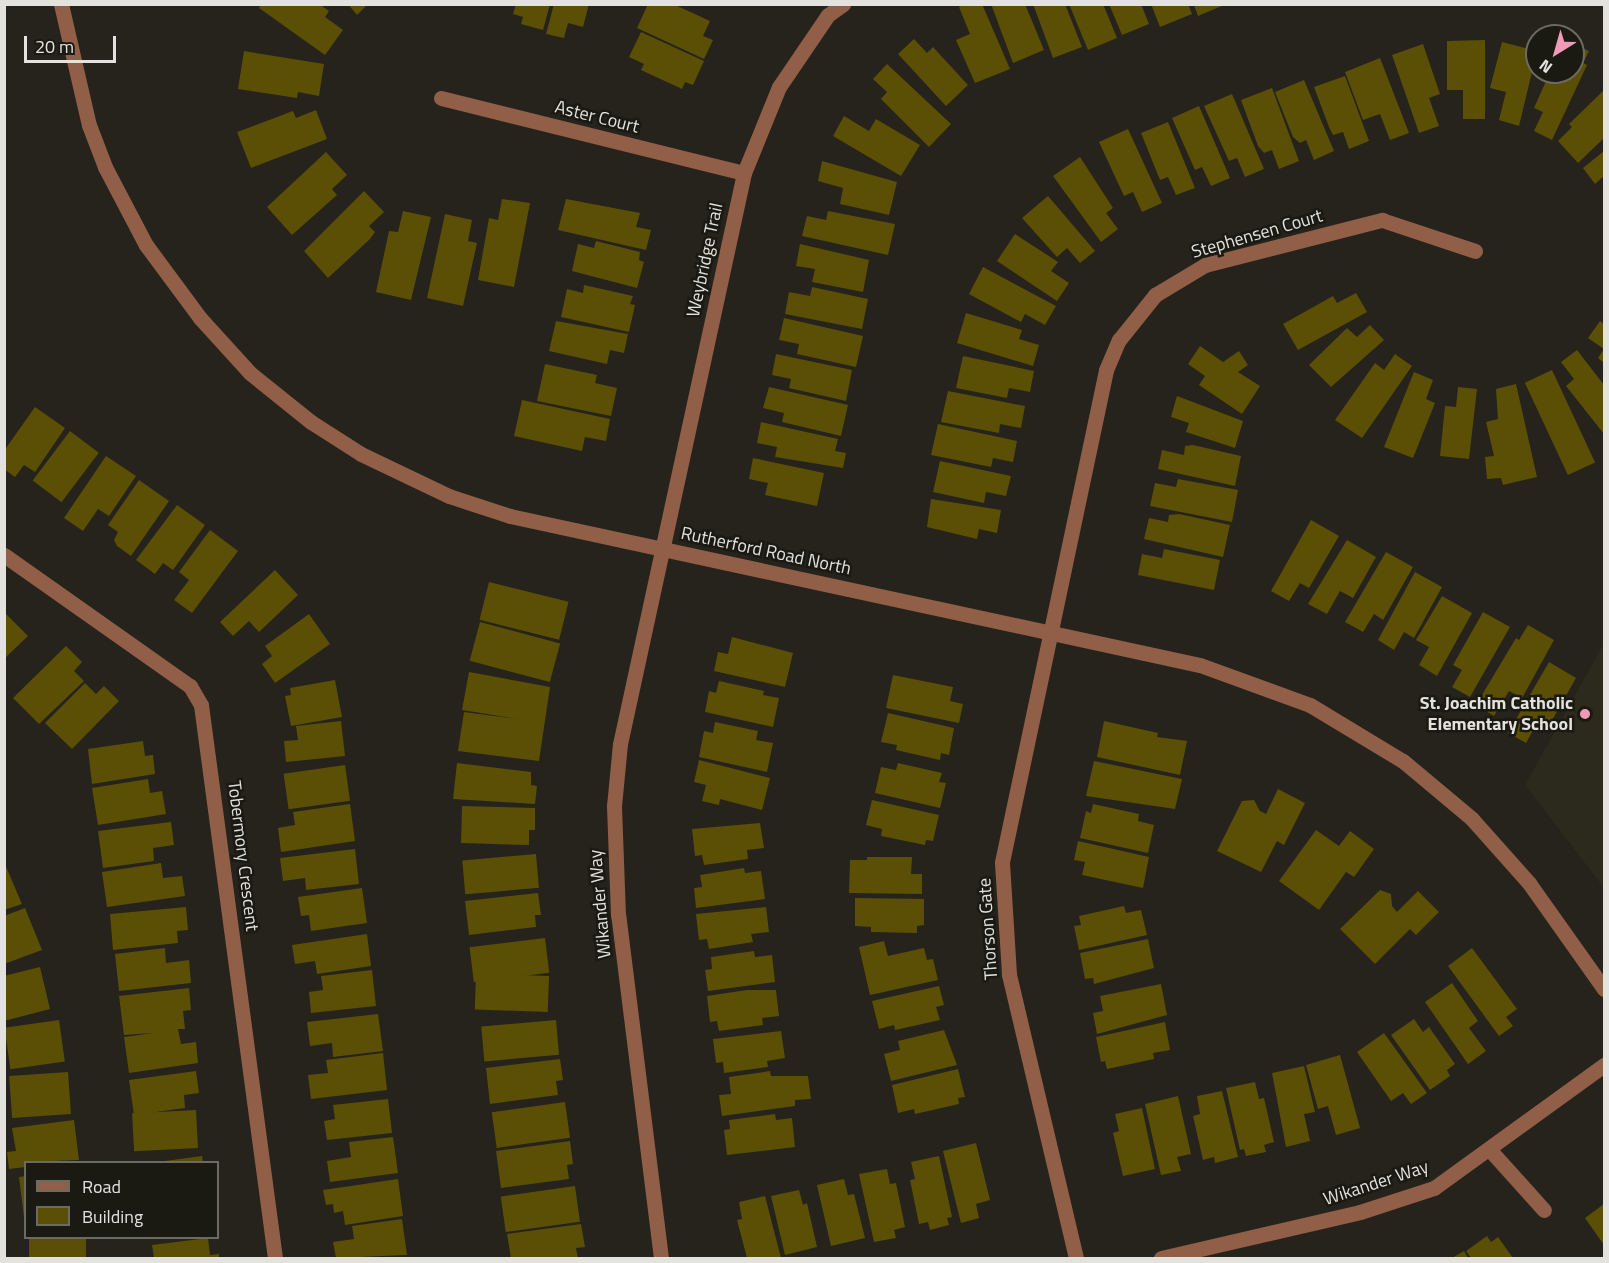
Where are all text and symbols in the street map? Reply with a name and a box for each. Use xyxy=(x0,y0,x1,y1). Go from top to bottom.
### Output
scale bar xyxy=(27,24,118,62)
north arrow xyxy=(1525,24,1585,84)
text: 20 m xyxy=(35,33,74,60)
text: N xyxy=(1534,54,1557,80)
street label: Aster Court xyxy=(553,96,641,138)
street label: Weybridge Trail xyxy=(682,201,728,319)
street label: Stephensen Court xyxy=(1189,205,1325,263)
street label: Rutherford Road North xyxy=(679,522,853,580)
place label: St. Joachim Catholic Elementary School xyxy=(1420,693,1573,736)
marker: St. Joachim Catholic Elementary School xyxy=(1578,707,1592,721)
street label: Tobermory Crescent xyxy=(223,779,263,933)
street label: Wikander Way xyxy=(584,849,616,959)
street label: Thorson Gate xyxy=(974,877,1002,981)
street label: Wikander Way xyxy=(1321,1156,1431,1210)
legend xyxy=(24,1161,219,1239)
text: Road xyxy=(82,1173,121,1200)
text: Building xyxy=(82,1203,143,1230)

